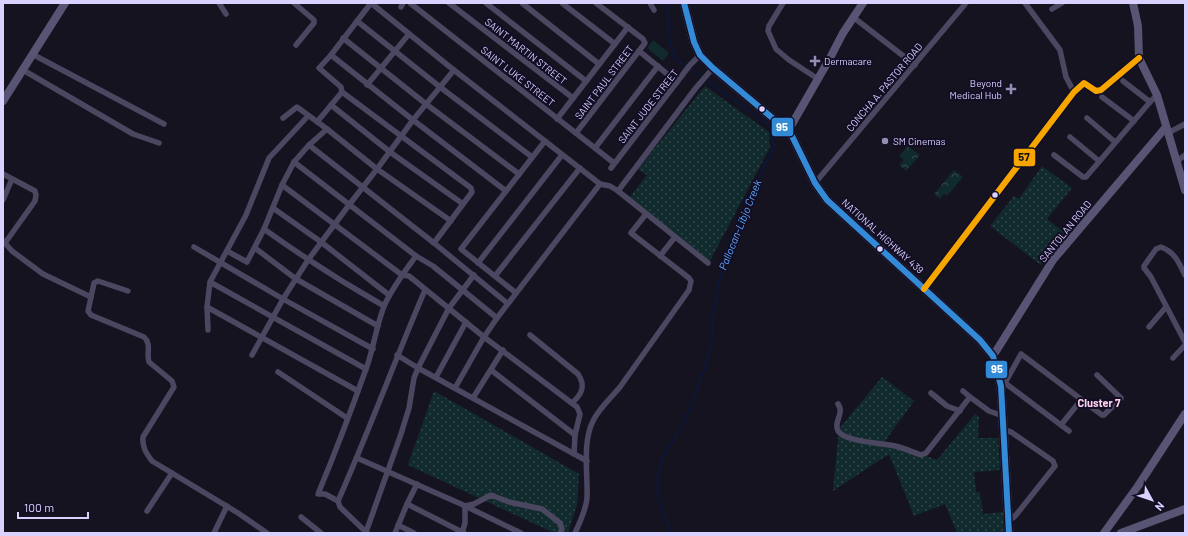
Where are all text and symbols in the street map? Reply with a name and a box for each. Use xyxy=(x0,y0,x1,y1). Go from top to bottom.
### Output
street label: SAINT MARTIN STREET xyxy=(483,15,570,87)
street label: CONCHA A. PASTOR ROAD xyxy=(843,40,925,134)
street label: SAINT PAUL STREET xyxy=(572,42,636,122)
street label: SAINT LUKE STREET xyxy=(479,43,558,109)
marker: Dermacare xyxy=(809,55,821,67)
place label: Dermacare xyxy=(824,55,872,67)
street label: SAINT JUDE STREET xyxy=(615,66,681,145)
place label: Beyond Medical Hub xyxy=(950,77,1002,101)
marker: Beyond Medical Hub xyxy=(1005,83,1017,95)
unlabelled marker xyxy=(757,104,767,114)
line badge: 95 xyxy=(771,117,794,137)
text: 95 xyxy=(776,120,788,133)
place label: SM Cinemas xyxy=(893,135,946,147)
marker: SM Cinemas xyxy=(880,136,890,146)
line badge: 57 xyxy=(1013,148,1036,167)
text: 57 xyxy=(1018,150,1030,163)
water label: Pallocan-Libjo Creek xyxy=(715,177,764,272)
unlabelled marker xyxy=(990,190,1000,200)
street label: NATIONAL HIGHWAY 439 xyxy=(840,196,926,276)
street label: SANTOLAN ROAD xyxy=(1037,198,1093,264)
unlabelled marker xyxy=(875,244,885,254)
line badge: 95 xyxy=(985,360,1008,379)
text: 95 xyxy=(991,362,1003,375)
district label: Cluster 7 xyxy=(1078,396,1121,409)
north arrow xyxy=(1132,480,1172,520)
scale bar xyxy=(18,494,88,520)
text: 100 m xyxy=(24,500,54,514)
text: N xyxy=(1153,500,1167,514)

